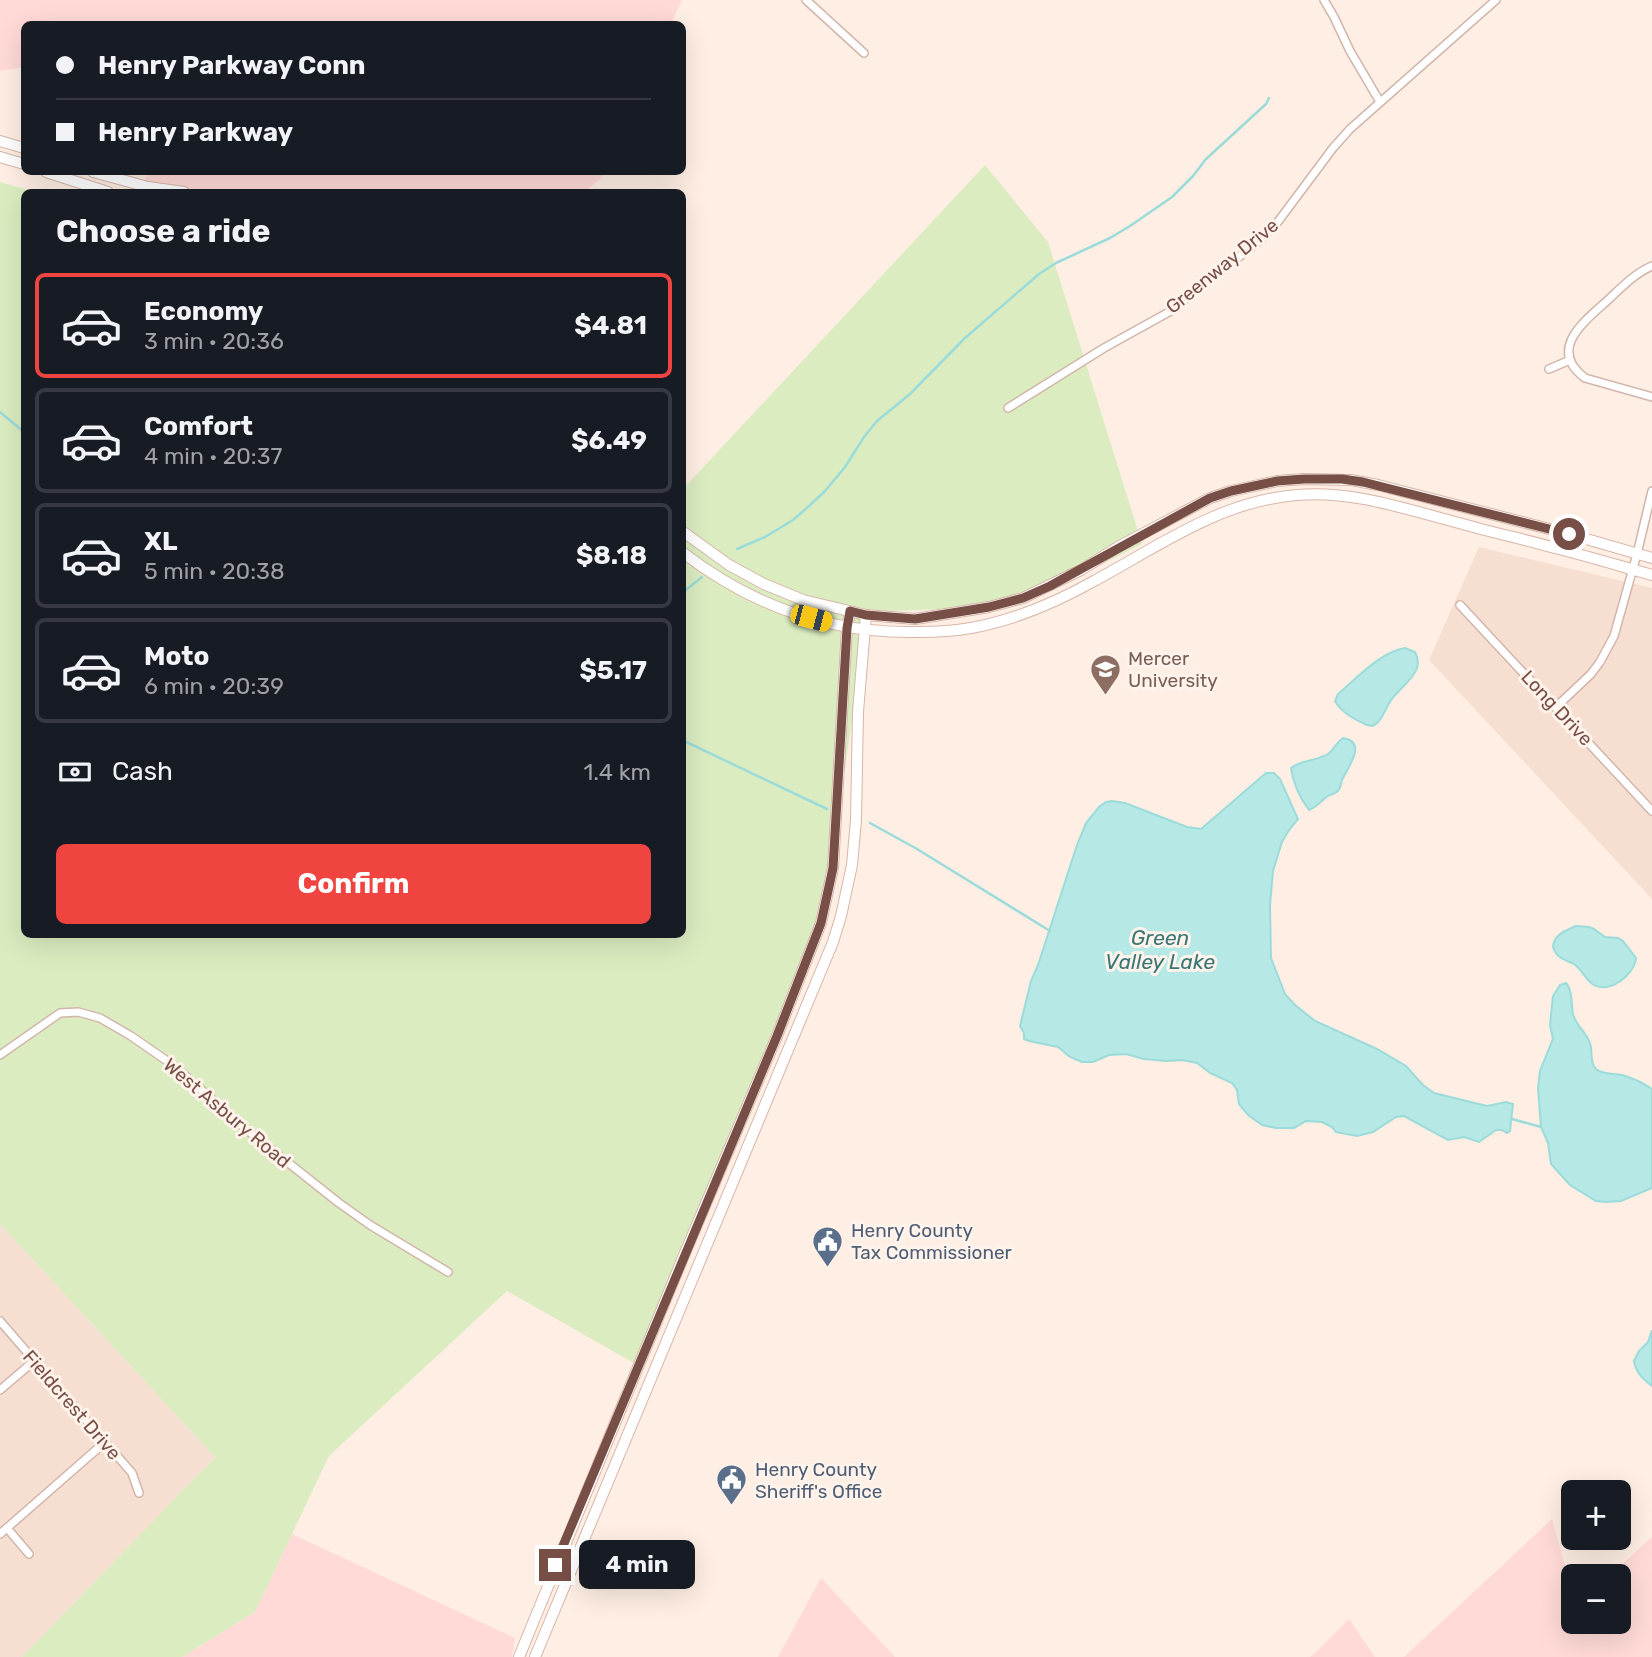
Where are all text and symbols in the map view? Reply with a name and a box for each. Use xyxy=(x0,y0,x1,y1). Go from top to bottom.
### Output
text: Henry Parkway Conn xyxy=(98,50,366,81)
text: Henry Parkway xyxy=(98,117,293,148)
text: Choose a ride xyxy=(56,212,270,250)
street label: Greenway Drive xyxy=(1161,214,1283,318)
icon: car xyxy=(60,294,123,357)
text: Economy xyxy=(144,296,263,327)
text: $4.81 xyxy=(574,310,647,341)
text: 3 min · 20:36 xyxy=(144,327,284,355)
icon: car xyxy=(60,409,123,472)
text: Comfort xyxy=(144,411,253,442)
text: $6.49 xyxy=(571,425,647,456)
text: 4 min · 20:37 xyxy=(144,442,282,470)
route start xyxy=(1553,518,1585,550)
icon: car xyxy=(60,524,123,587)
text: XL xyxy=(144,526,177,557)
text: $8.18 xyxy=(576,540,647,571)
text: 5 min · 20:38 xyxy=(144,557,285,585)
car xyxy=(788,602,835,634)
icon: car xyxy=(60,639,123,702)
text: Moto xyxy=(144,641,209,672)
place label: Mercer University xyxy=(1128,647,1218,692)
school or university icon: Mercer University xyxy=(1088,652,1122,696)
text: $5.17 xyxy=(579,655,647,686)
street label: Long Drive xyxy=(1516,666,1598,750)
text: 6 min · 20:39 xyxy=(144,672,284,700)
icon: cash xyxy=(56,753,94,791)
text: Cash xyxy=(112,756,173,787)
text: 1.4 km xyxy=(583,758,651,786)
button: Confirm xyxy=(56,844,651,924)
water label: Green Valley Lake xyxy=(1105,925,1215,974)
street label: West Asbury Road xyxy=(159,1053,295,1173)
place label: Henry County Tax Commissioner xyxy=(851,1219,1013,1264)
public building icon: Henry County Tax Commissioner xyxy=(811,1224,845,1268)
street label: Fieldcrest Drive xyxy=(18,1345,126,1465)
place label: Henry County Sheriff's Office xyxy=(755,1458,882,1503)
public building icon: Henry County Sheriff's Office xyxy=(715,1463,749,1507)
map controls xyxy=(1561,1480,1631,1634)
button: + xyxy=(1561,1480,1631,1550)
callout: 4 min xyxy=(580,1540,695,1590)
route end xyxy=(539,1549,571,1581)
text: 4 min xyxy=(605,1550,669,1578)
button: − xyxy=(1561,1564,1631,1634)

